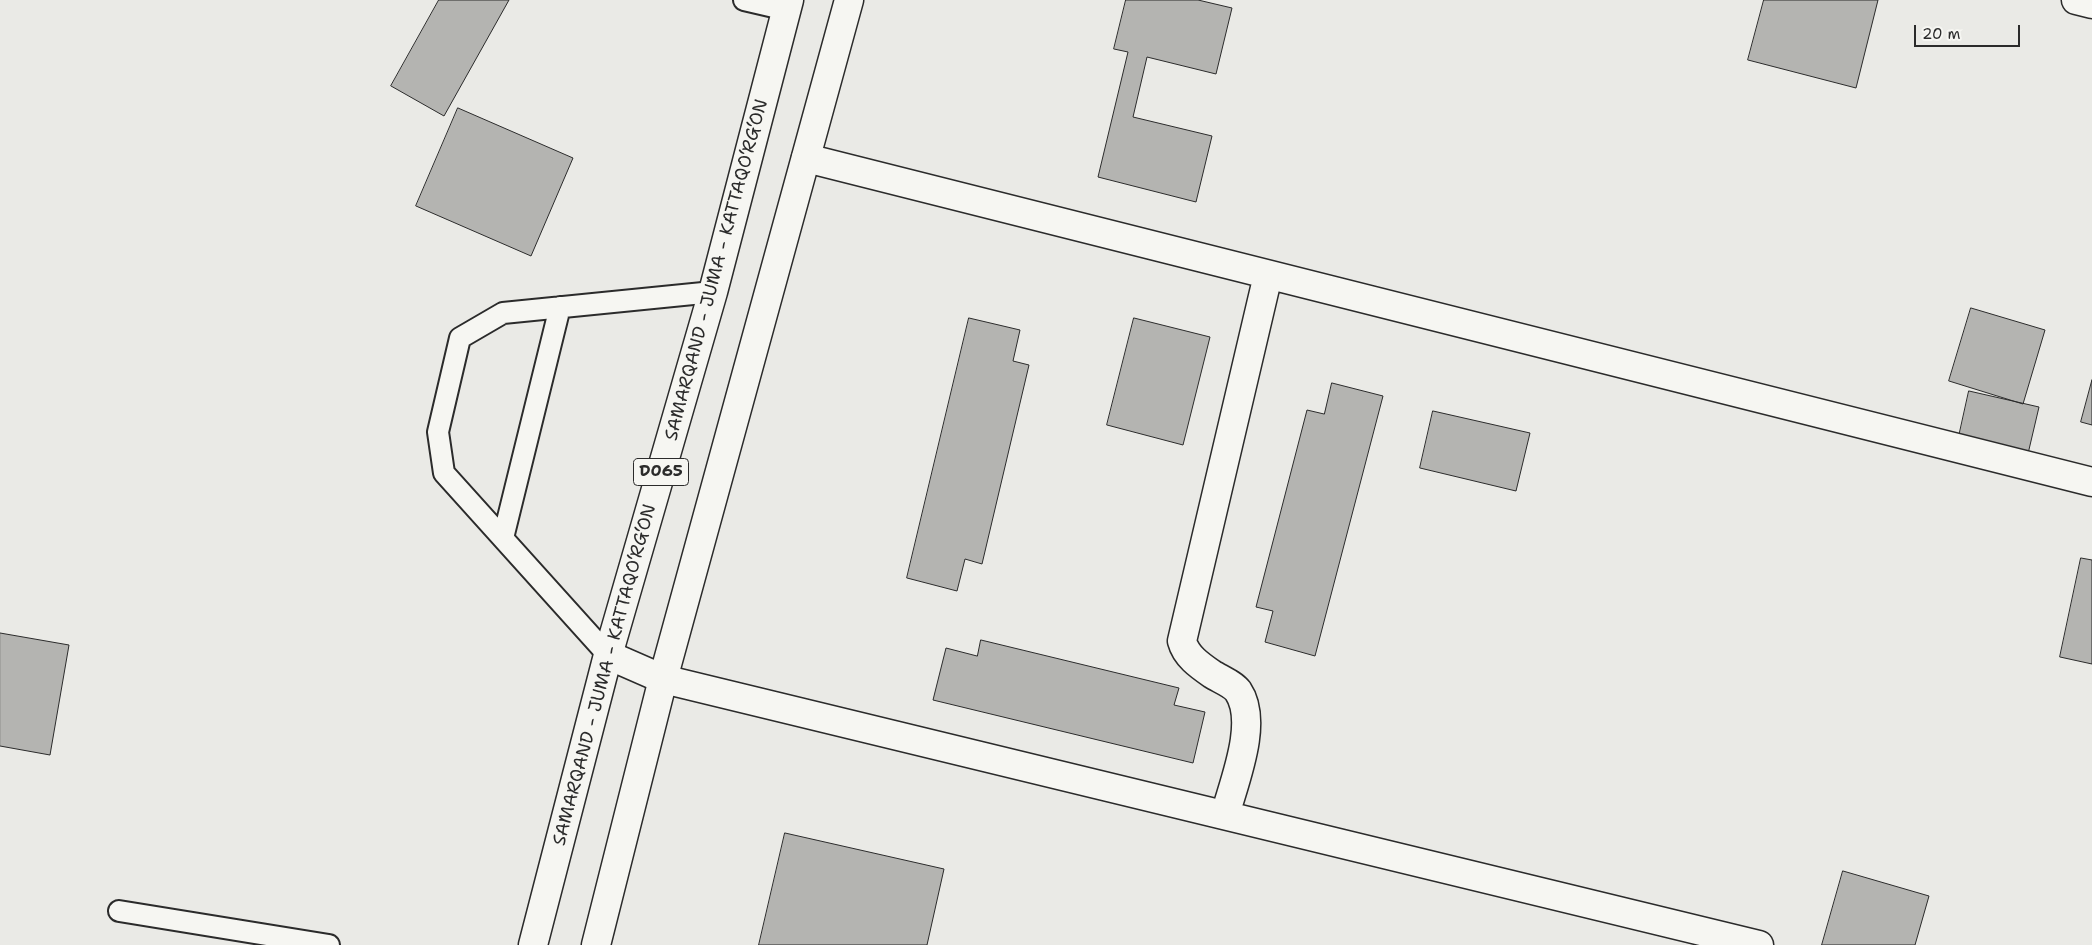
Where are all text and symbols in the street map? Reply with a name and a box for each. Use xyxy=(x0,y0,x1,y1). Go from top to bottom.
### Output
scale bar xyxy=(1917,15,2023,47)
text: 20 m xyxy=(1922,24,1961,44)
street label: SAMARQAND - JUMA - KATTAQO‘RG‘ON xyxy=(661,97,773,443)
road number: D065 xyxy=(634,458,688,486)
street label: SAMARQAND - JUMA - KATTAQO‘RG‘ON xyxy=(549,502,661,848)

